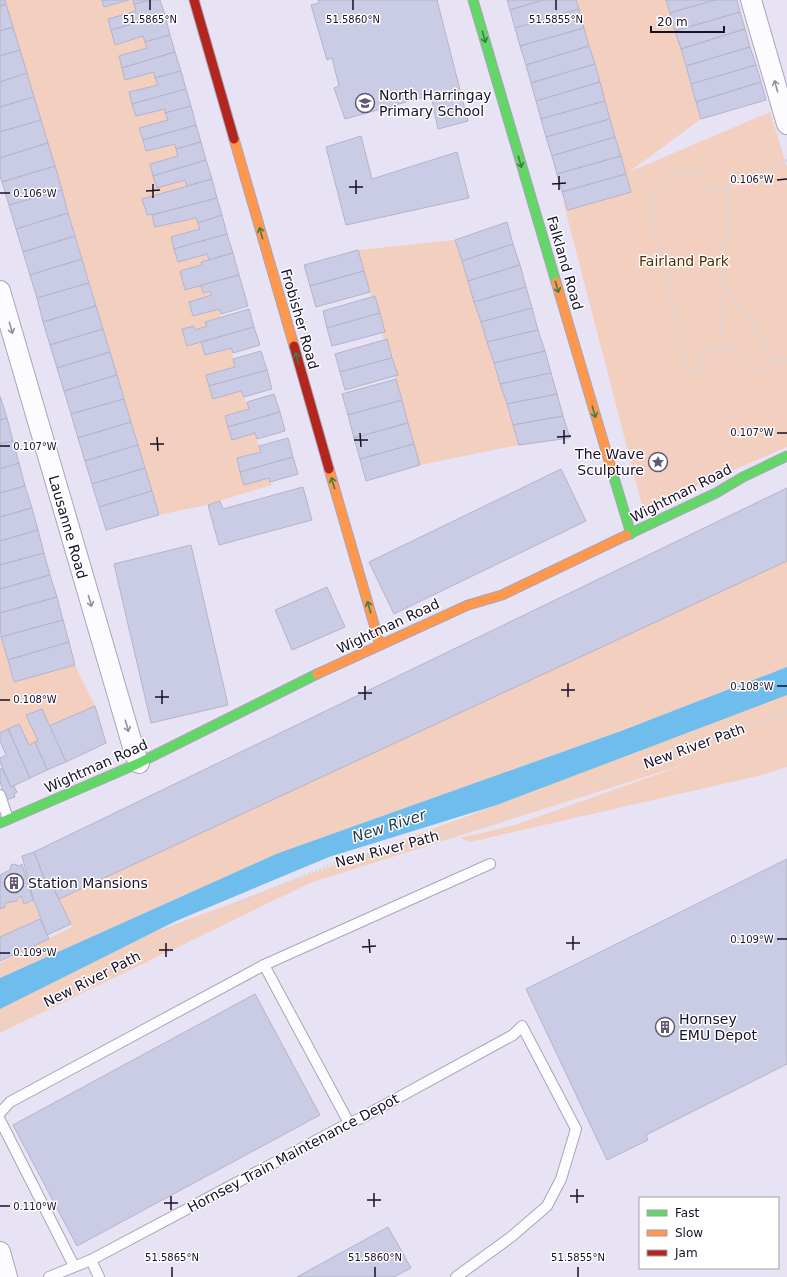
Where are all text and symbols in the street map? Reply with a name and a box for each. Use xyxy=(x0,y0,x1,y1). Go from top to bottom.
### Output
scale bar xyxy=(651,8,724,34)
text: 51.5865°N xyxy=(123,14,177,25)
text: 51.5860°N xyxy=(326,14,380,25)
text: 51.5855°N xyxy=(529,14,583,25)
text: 20 m xyxy=(657,15,688,29)
one-way arrow xyxy=(481,31,488,44)
one-way arrow xyxy=(772,80,779,93)
place label: North Harringay Primary School xyxy=(379,87,492,119)
school or university icon: North Harringay Primary School xyxy=(354,92,376,114)
one-way arrow xyxy=(517,155,524,168)
text: 0.106°W xyxy=(730,174,774,185)
text: 0.106°W xyxy=(13,188,57,199)
street label: Falkland Road xyxy=(544,214,586,312)
one-way arrow xyxy=(257,226,264,239)
park label: Fairland Park xyxy=(639,253,730,269)
street label: Frobisher Road xyxy=(278,267,322,371)
one-way arrow xyxy=(554,280,561,293)
one-way arrow xyxy=(8,322,15,335)
one-way arrow xyxy=(293,351,300,364)
one-way arrow xyxy=(591,405,598,418)
text: 0.107°W xyxy=(730,427,774,438)
text: 0.107°W xyxy=(13,441,57,452)
place label: The Wave Sculpture xyxy=(574,446,644,478)
place icon: The Wave Sculpture xyxy=(647,451,669,473)
street label: Wightman Road xyxy=(628,461,734,525)
street label: Lausanne Road xyxy=(46,473,90,581)
one-way arrow xyxy=(329,476,336,489)
one-way arrow xyxy=(87,594,94,607)
street label: Wightman Road xyxy=(334,595,442,657)
one-way arrow xyxy=(365,601,372,614)
text: 0.108°W xyxy=(730,681,774,692)
text: 0.108°W xyxy=(13,694,57,705)
one-way arrow xyxy=(124,719,131,732)
street label: New River Path xyxy=(641,720,747,772)
street label: Wightman Road xyxy=(42,736,150,796)
water label: New River xyxy=(350,805,429,846)
street label: New River Path xyxy=(334,827,440,871)
building icon: Station Mansions xyxy=(3,872,25,894)
place label: Station Mansions xyxy=(28,875,148,891)
text: 0.109°W xyxy=(730,934,774,945)
text: 0.109°W xyxy=(13,947,57,958)
street label: New River Path xyxy=(41,948,143,1010)
place label: Hornsey EMU Depot xyxy=(679,1011,757,1043)
building icon: Hornsey EMU Depot xyxy=(654,1016,676,1038)
street label: Hornsey Train Maintenance Depot xyxy=(185,1090,402,1216)
legend xyxy=(639,1197,779,1269)
text: 0.110°W xyxy=(13,1201,57,1212)
text: Fast xyxy=(675,1206,699,1220)
text: Slow xyxy=(675,1226,703,1240)
text: Jam xyxy=(674,1246,698,1260)
text: 51.5865°N xyxy=(145,1252,199,1263)
text: 51.5860°N xyxy=(348,1252,402,1263)
text: 51.5855°N xyxy=(551,1252,605,1263)

